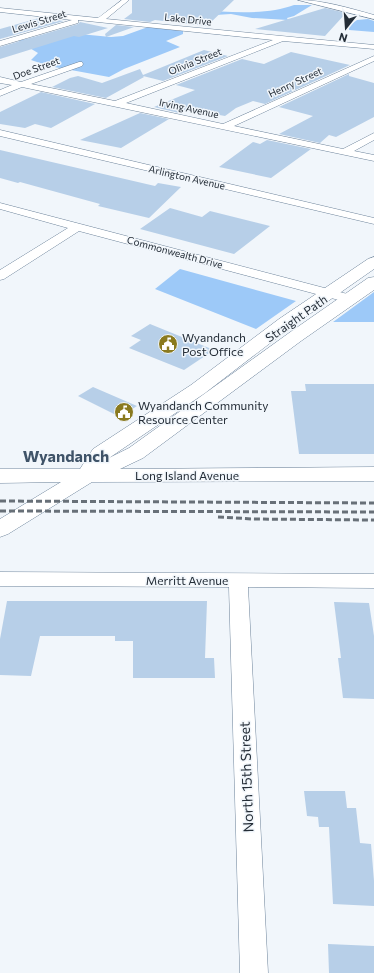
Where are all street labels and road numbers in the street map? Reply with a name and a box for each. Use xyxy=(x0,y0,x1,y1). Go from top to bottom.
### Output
street label: Lewis Street xyxy=(10,7,68,35)
street label: Lake Drive xyxy=(164,11,212,27)
street label: Olivia Street xyxy=(167,45,223,77)
street label: Doe Street xyxy=(11,54,61,82)
street label: Henry Street xyxy=(266,64,324,100)
street label: Irving Avenue xyxy=(158,96,220,120)
street label: Arlington Avenue xyxy=(148,162,226,192)
street label: Commonwealth Drive xyxy=(126,233,224,271)
street label: Straight Path xyxy=(262,292,330,344)
street label: Long Island Avenue xyxy=(135,468,239,482)
street label: Merritt Avenue xyxy=(146,573,228,587)
street label: North 15th Street xyxy=(236,721,256,833)

